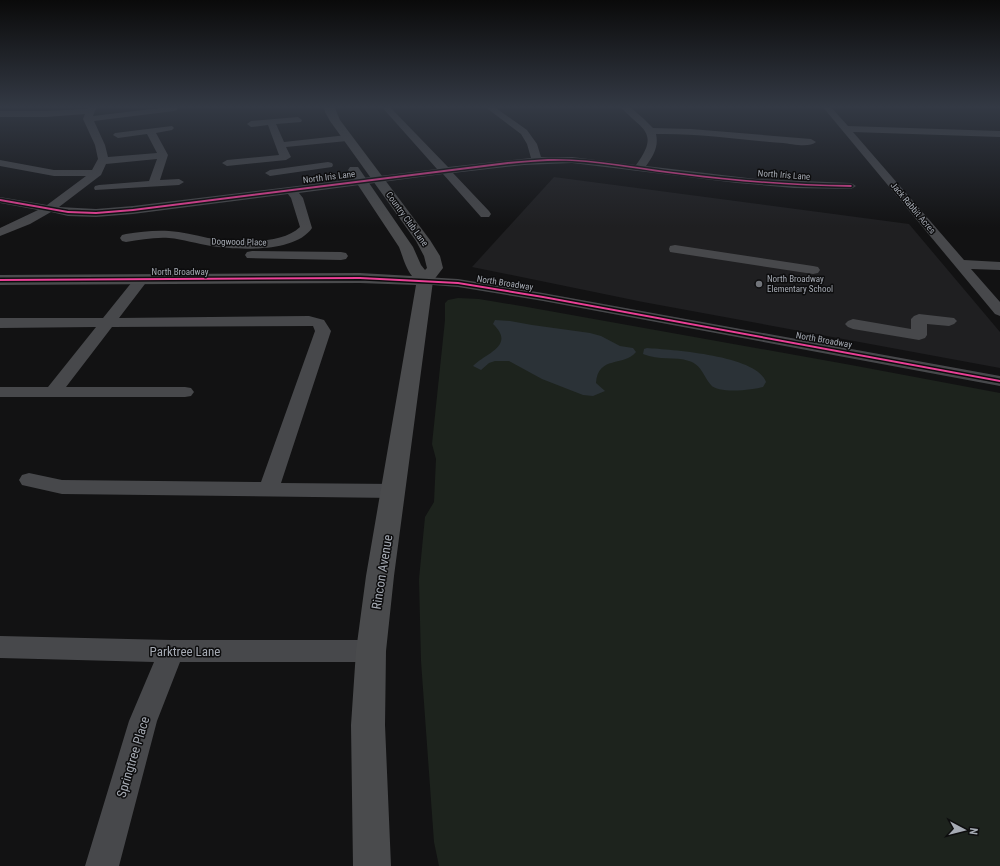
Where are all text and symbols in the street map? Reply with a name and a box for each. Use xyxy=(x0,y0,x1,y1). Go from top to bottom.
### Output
street label: North Iris Lane xyxy=(757,168,811,182)
street label: North Iris Lane xyxy=(302,169,356,185)
street label: Jack Rabbit Acres xyxy=(889,180,937,236)
street label: Country Club Lane xyxy=(384,190,430,248)
street label: Dogwood Place xyxy=(211,237,267,247)
street label: North Broadway xyxy=(152,267,209,277)
street label: North Broadway xyxy=(476,274,534,292)
place label: North Broadway Elementary School xyxy=(767,274,833,294)
marker: North Broadway Elementary School xyxy=(754,279,764,289)
street label: North Broadway xyxy=(795,330,853,350)
street label: Rincon Avenue xyxy=(369,534,395,610)
street label: Parktree Lane xyxy=(150,644,220,659)
street label: Springtree Place xyxy=(114,715,152,799)
north arrow xyxy=(944,810,984,850)
text: N xyxy=(967,827,980,836)

